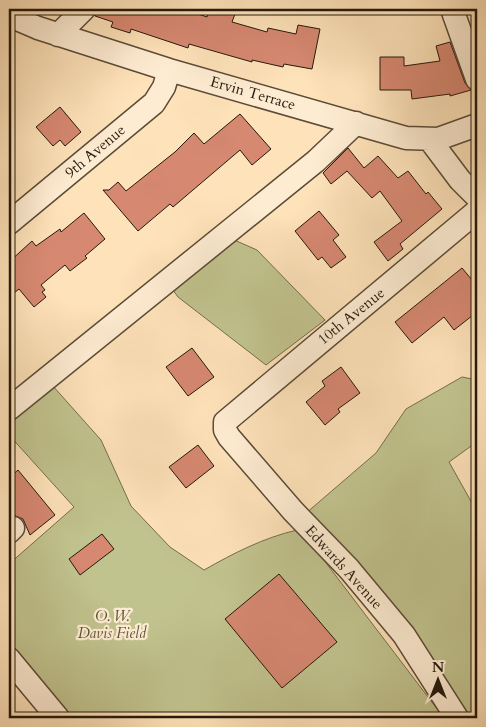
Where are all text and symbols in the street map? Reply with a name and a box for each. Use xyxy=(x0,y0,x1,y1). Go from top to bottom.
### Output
street label: Ervin Terrace xyxy=(208,71,298,115)
street label: 9th Avenue xyxy=(60,120,130,182)
street label: 10th Avenue xyxy=(313,283,389,349)
street label: Edwards Avenue xyxy=(301,521,387,614)
park label: O. W. Davis Field xyxy=(78,606,147,643)
north arrow xyxy=(414,654,464,704)
text: N xyxy=(432,658,444,677)

